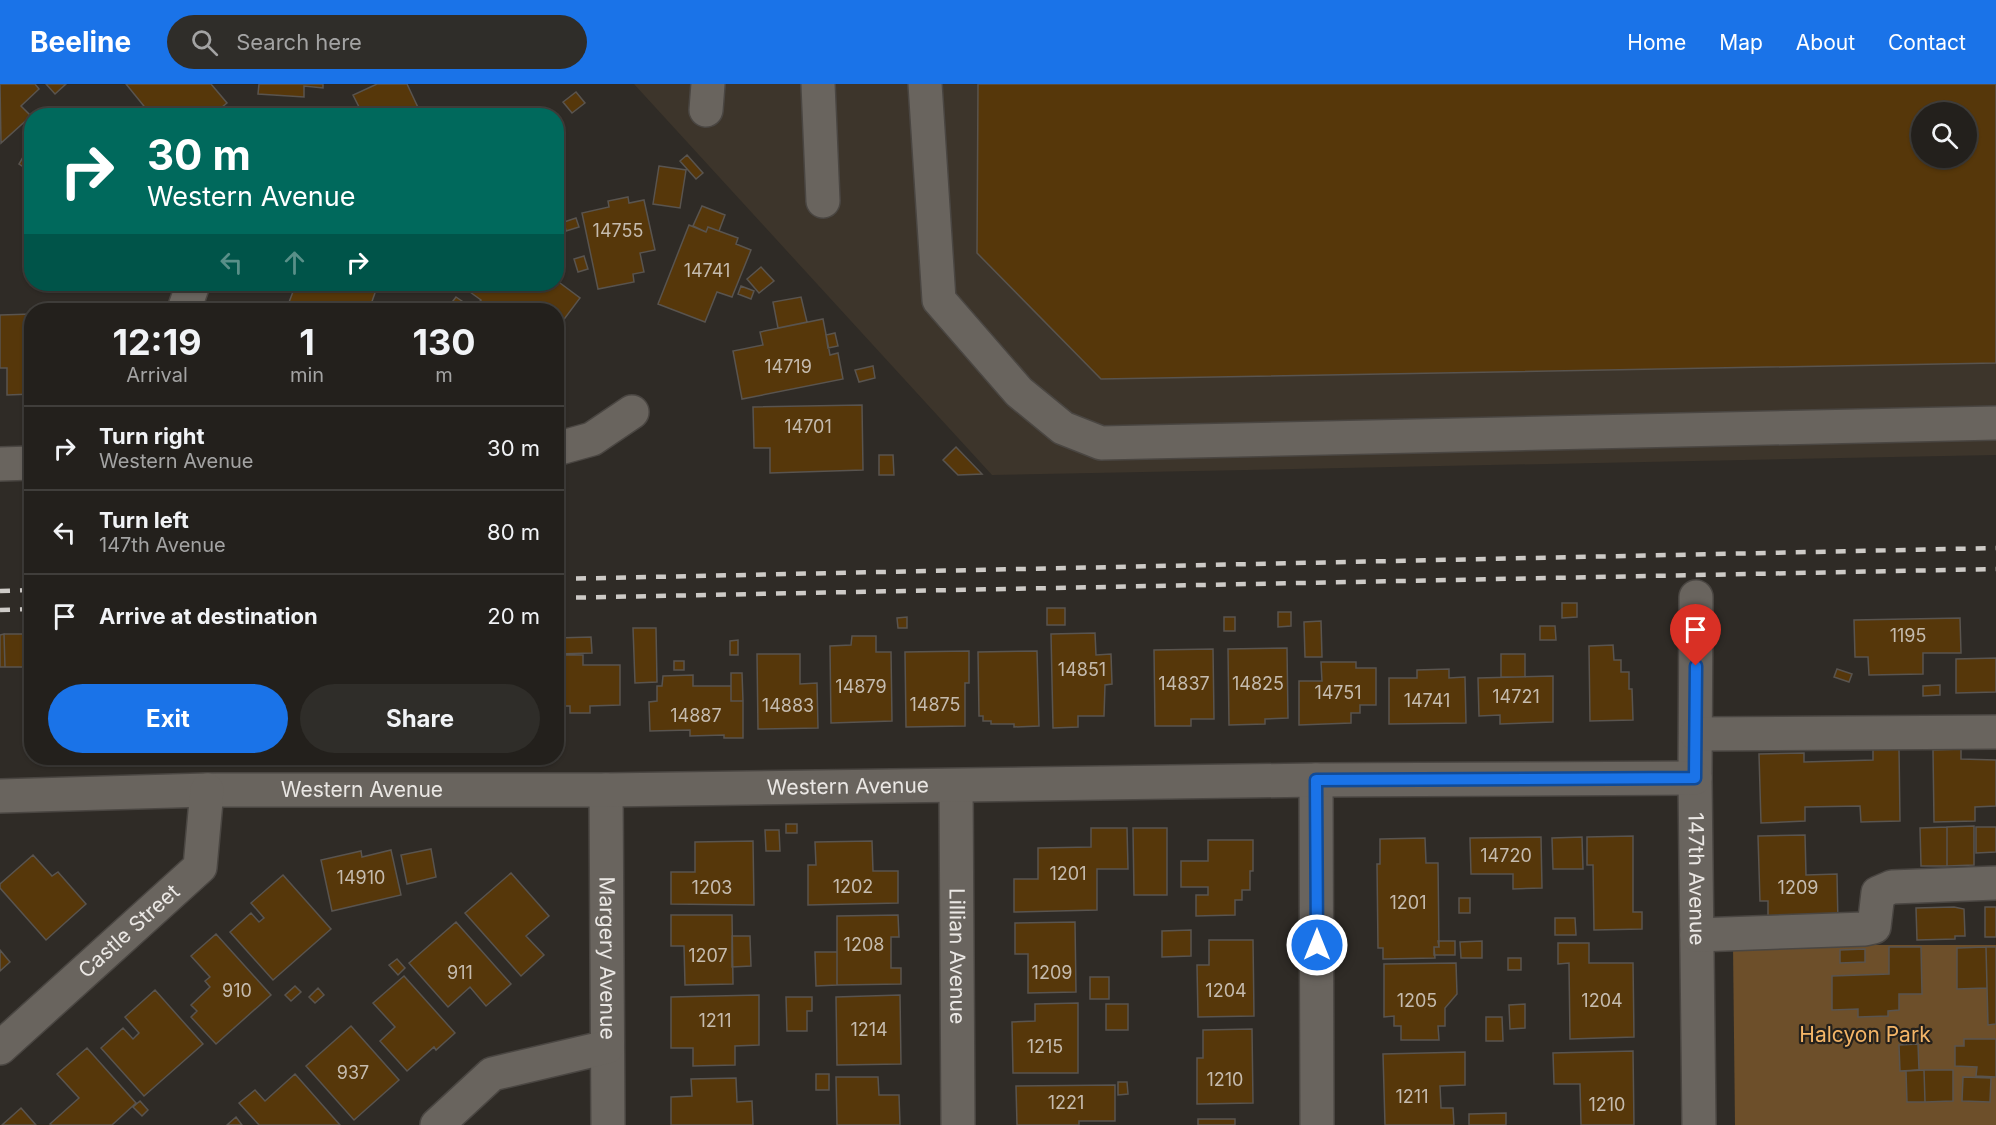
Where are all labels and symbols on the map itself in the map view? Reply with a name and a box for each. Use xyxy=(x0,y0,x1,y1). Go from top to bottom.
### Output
house number: 14755 xyxy=(593,220,643,241)
house number: 14741 xyxy=(684,260,730,281)
house number: 14719 xyxy=(764,356,812,377)
house number: 14701 xyxy=(784,416,832,437)
pin xyxy=(1670,604,1721,666)
house number: 1195 xyxy=(1890,625,1926,646)
house number: 14851 xyxy=(1058,659,1106,680)
house number: 14837 xyxy=(1158,673,1210,694)
house number: 14825 xyxy=(1232,673,1284,694)
house number: 14879 xyxy=(835,676,887,697)
house number: 14751 xyxy=(1314,682,1362,703)
house number: 14721 xyxy=(1492,686,1540,707)
house number: 14741 xyxy=(1404,690,1450,711)
house number: 14875 xyxy=(909,694,961,715)
house number: 14883 xyxy=(762,695,814,716)
house number: 14887 xyxy=(670,705,722,726)
street label: Western Avenue xyxy=(767,772,929,800)
street label: Western Avenue xyxy=(281,777,443,802)
street label: 147th Avenue xyxy=(1683,812,1710,946)
house number: 14720 xyxy=(1480,845,1532,866)
house number: 1201 xyxy=(1050,863,1086,884)
house number: 14910 xyxy=(337,867,385,888)
street label: Margery Avenue xyxy=(595,876,620,1040)
house number: 1202 xyxy=(833,876,873,897)
house number: 1203 xyxy=(692,877,732,898)
house number: 1209 xyxy=(1778,877,1818,898)
street label: Castle Street xyxy=(73,879,184,983)
street label: Lillian Avenue xyxy=(945,888,970,1024)
house number: 1201 xyxy=(1390,892,1426,913)
position arrow xyxy=(1285,913,1349,977)
house number: 1208 xyxy=(844,934,884,955)
house number: 1207 xyxy=(688,945,728,966)
house number: 911 xyxy=(447,962,473,983)
house number: 1209 xyxy=(1032,962,1072,983)
house number: 910 xyxy=(222,980,252,1001)
house number: 1204 xyxy=(1205,980,1247,1001)
house number: 1205 xyxy=(1397,990,1437,1011)
house number: 1204 xyxy=(1581,990,1623,1011)
house number: 1211 xyxy=(699,1010,731,1031)
house number: 1214 xyxy=(850,1019,888,1040)
park label: Halcyon Park xyxy=(1799,1022,1931,1047)
house number: 1215 xyxy=(1027,1036,1063,1057)
house number: 937 xyxy=(337,1062,369,1083)
house number: 1210 xyxy=(1207,1069,1243,1090)
house number: 1211 xyxy=(1396,1086,1428,1107)
house number: 1221 xyxy=(1048,1092,1084,1113)
house number: 1210 xyxy=(1589,1094,1625,1115)

